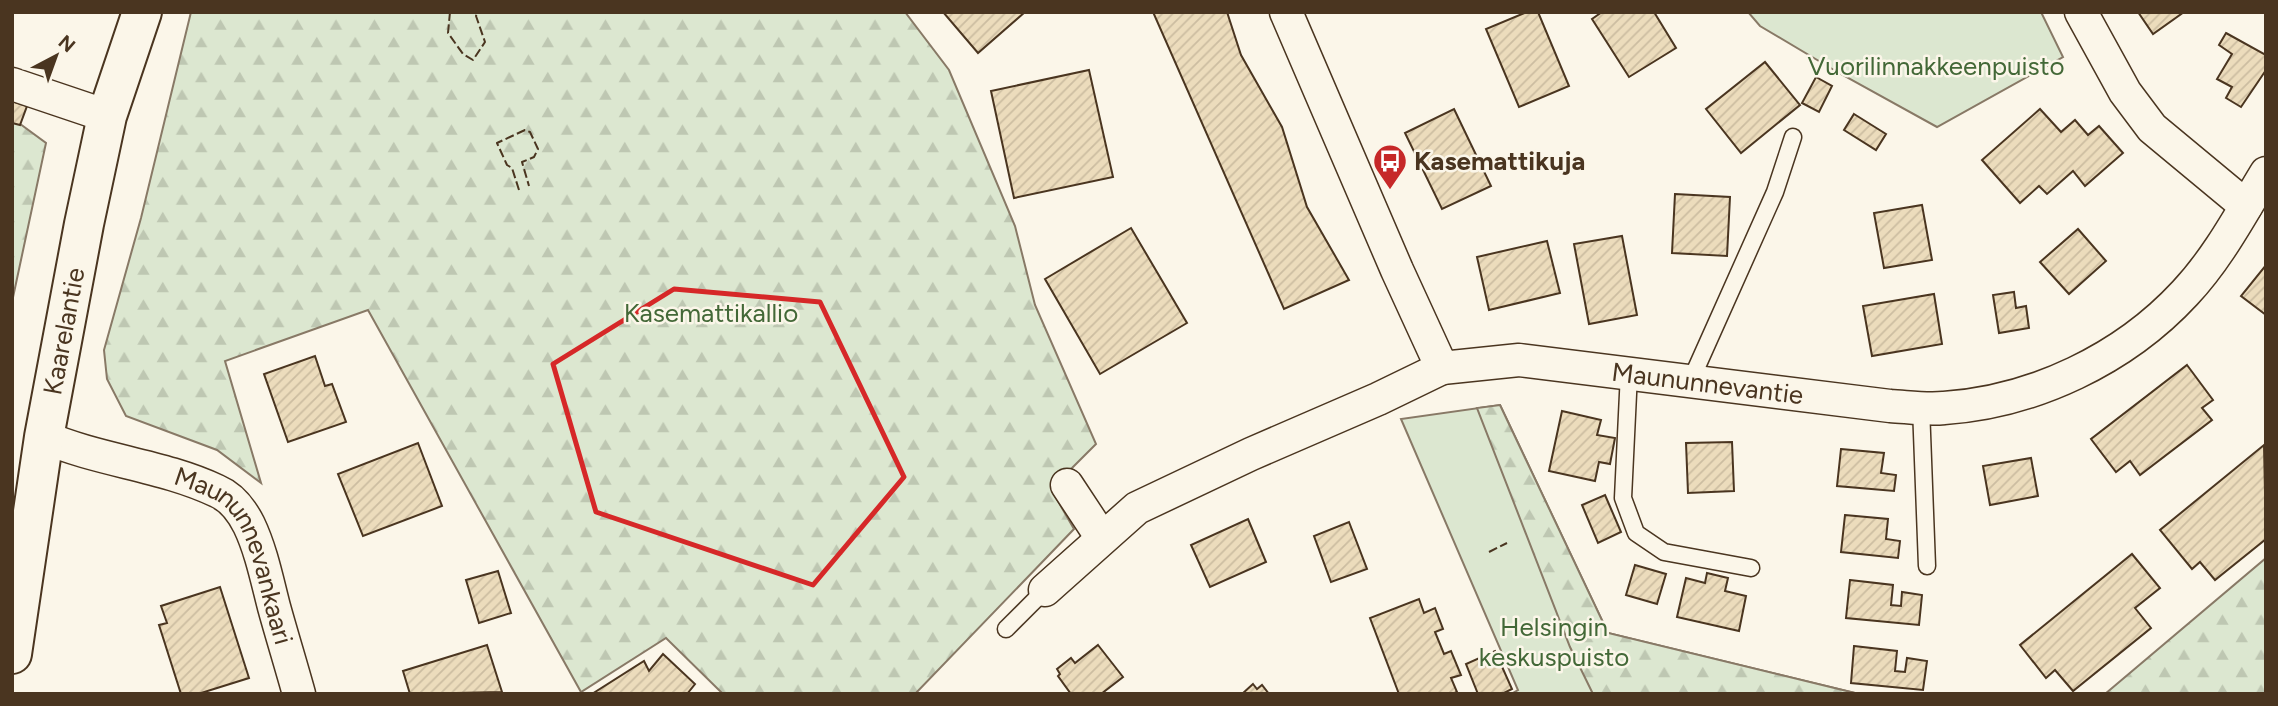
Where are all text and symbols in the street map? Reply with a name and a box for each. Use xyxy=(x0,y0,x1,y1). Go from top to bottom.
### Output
north arrow xyxy=(21,21,91,91)
text: N xyxy=(54,30,80,57)
park label: Vuorilinnakkeenpuisto xyxy=(1807,50,2065,82)
bus stop icon: Kasemattikuja xyxy=(1371,142,1409,191)
place label: Kasemattikuja xyxy=(1414,145,1585,177)
street label: Kaarelantie xyxy=(36,265,91,397)
park label: Kasemattikallio xyxy=(624,297,798,329)
street label: Maununnevantie xyxy=(1610,356,1805,411)
street label: Maununnevankaari xyxy=(170,460,300,648)
park label: Helsingin keskuspuisto xyxy=(1479,611,1629,673)

